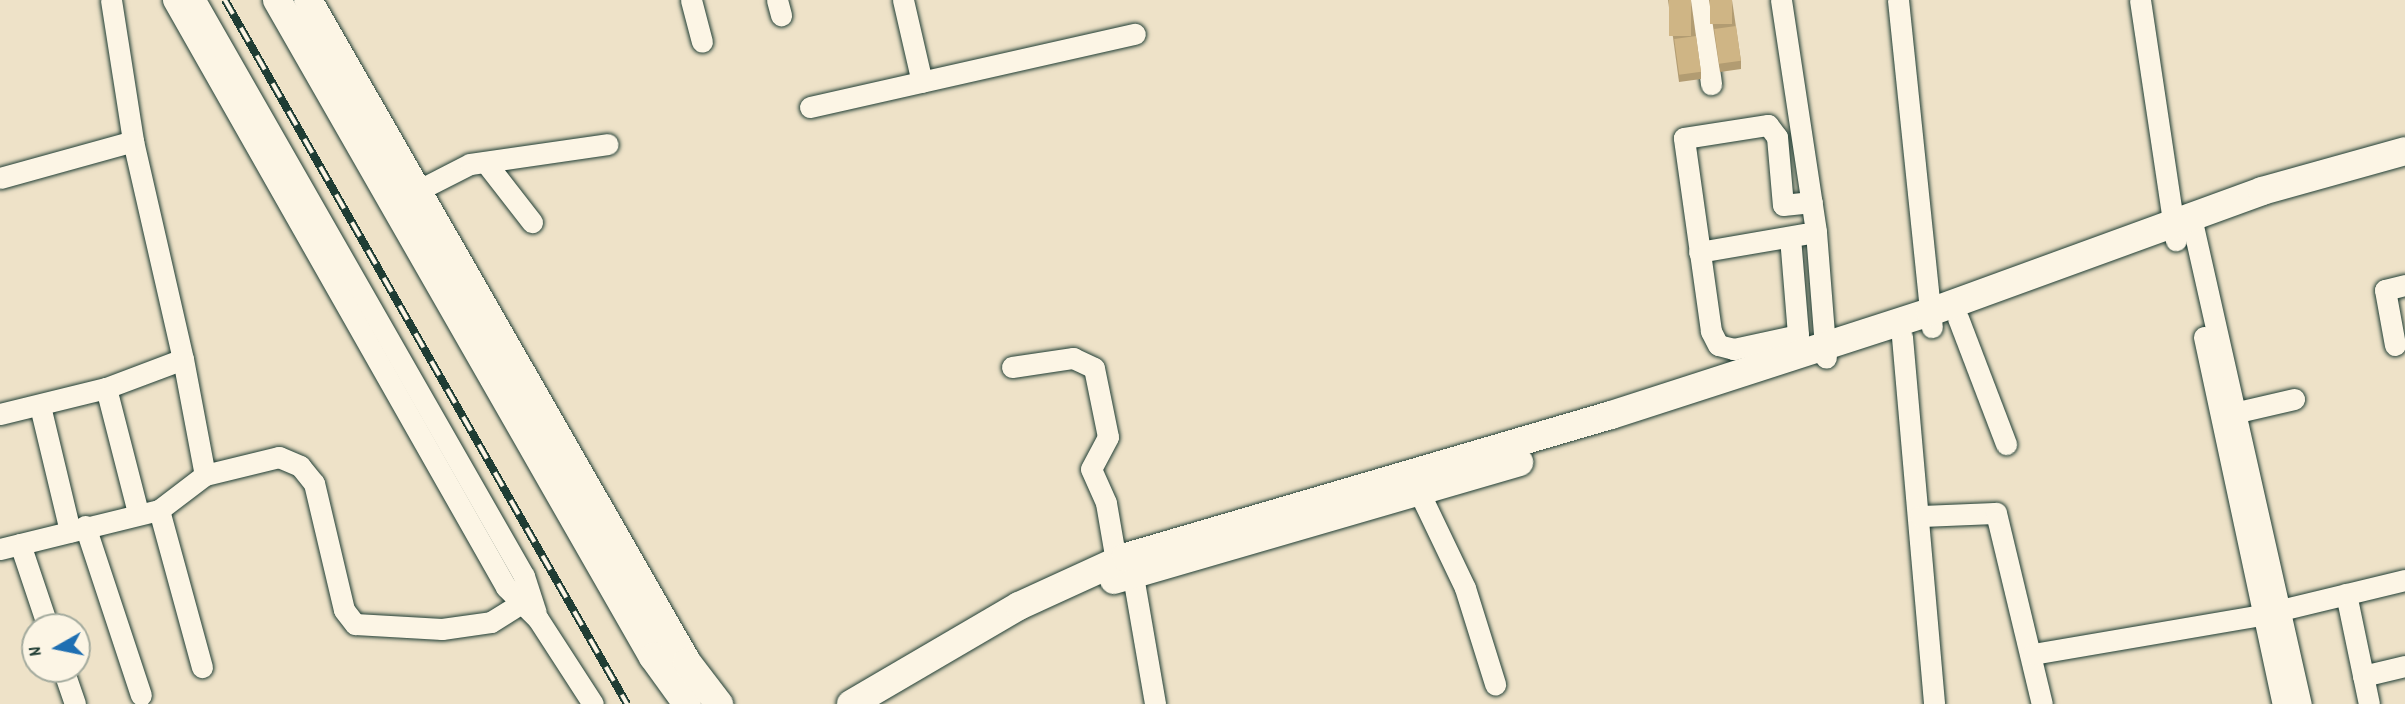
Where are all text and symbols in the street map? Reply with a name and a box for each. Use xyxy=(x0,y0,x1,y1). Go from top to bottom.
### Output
north arrow xyxy=(21,613,91,683)
text: N xyxy=(23,644,51,658)

